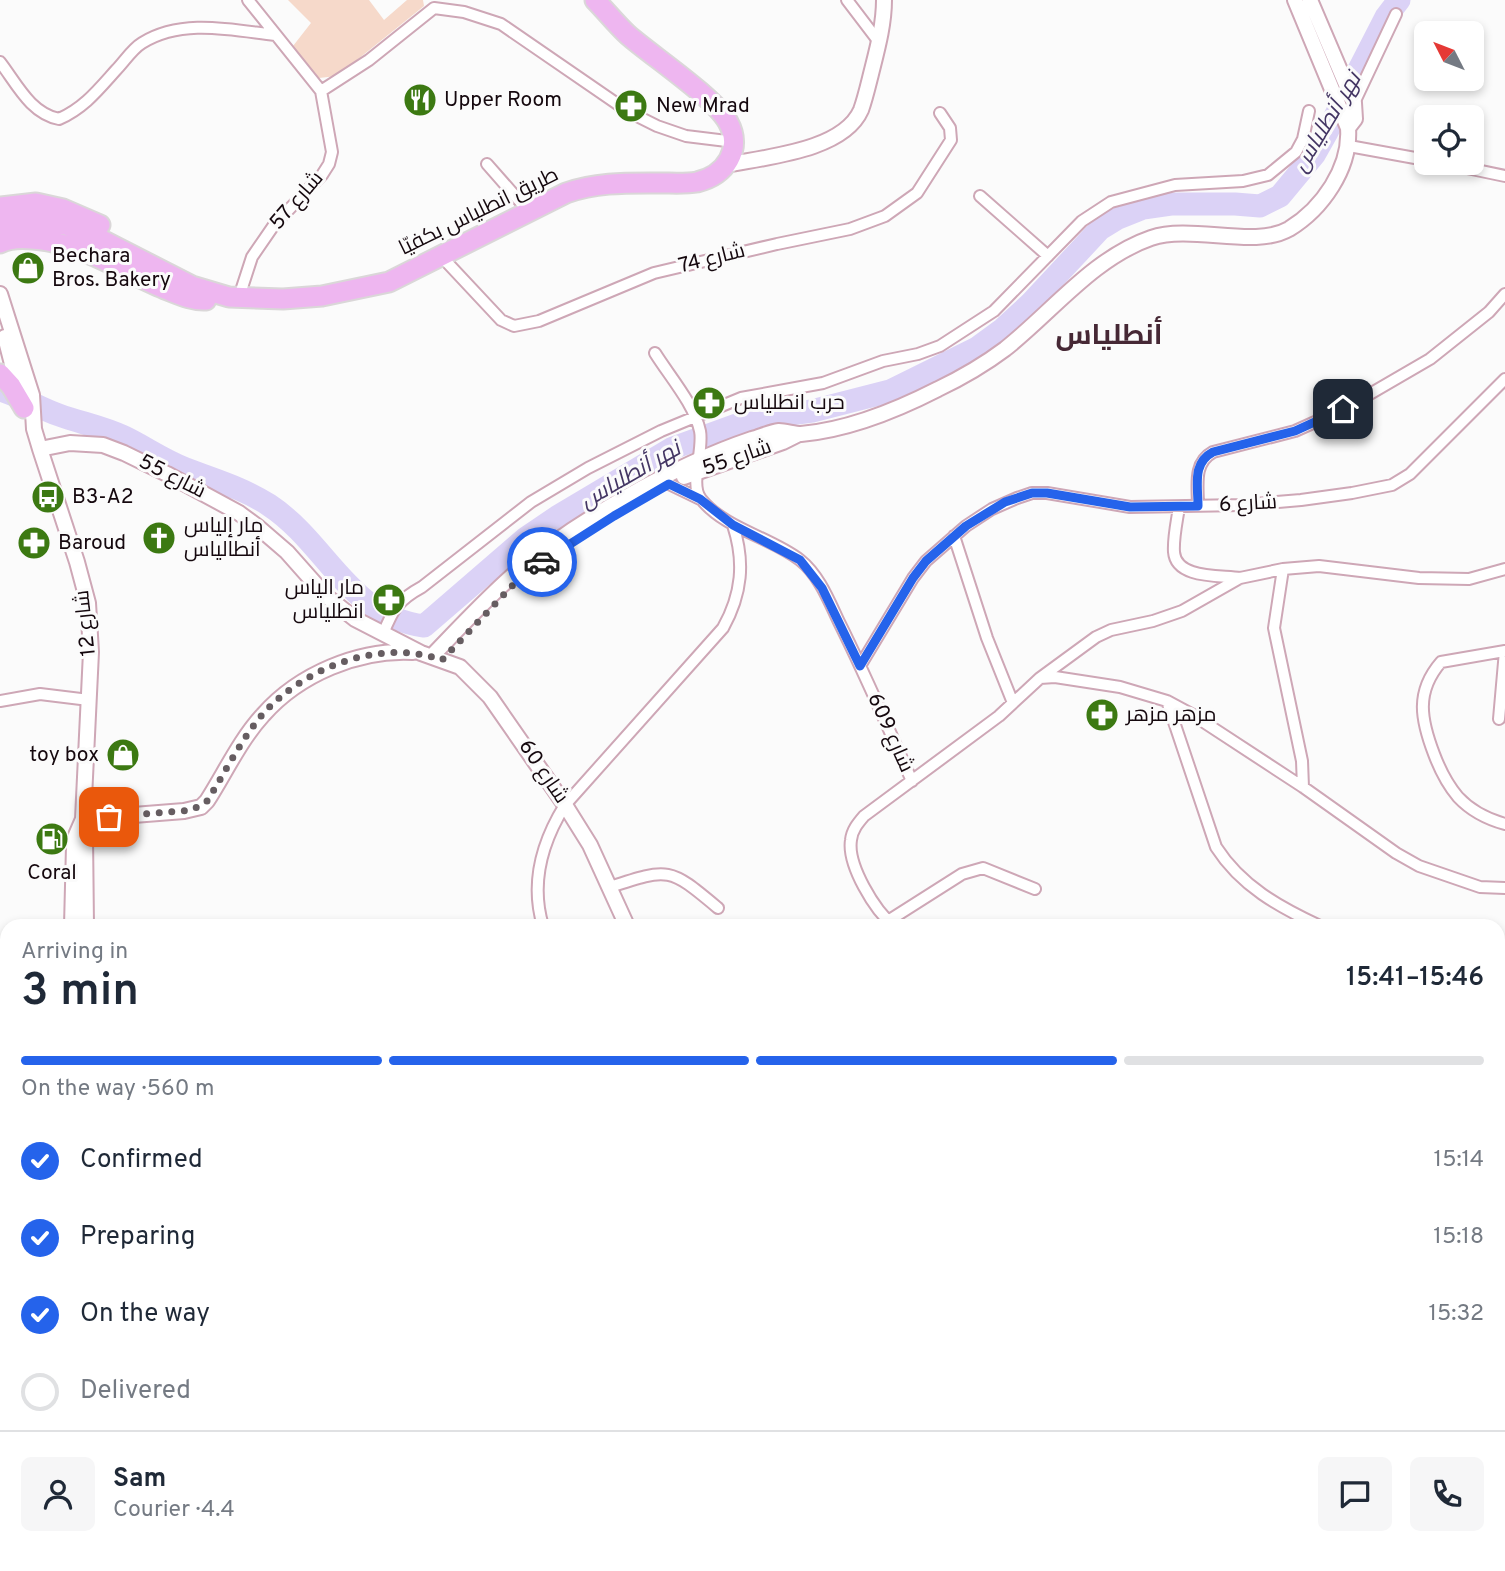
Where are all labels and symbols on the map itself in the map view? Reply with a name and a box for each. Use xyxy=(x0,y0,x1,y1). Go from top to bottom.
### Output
north arrow xyxy=(1414,21,1484,91)
water label: نهر أنطلياس xyxy=(1284,64,1371,178)
restaurant icon: Upper Room xyxy=(401,81,439,119)
place label: Upper Room xyxy=(444,87,562,114)
pharmacy icon: New Mrad xyxy=(612,87,650,125)
place label: New Mrad xyxy=(656,93,750,120)
street label: طريق انطلياس بكفيّا xyxy=(395,162,563,262)
street label: شارع 57 xyxy=(264,166,330,236)
street label: شارع 74 xyxy=(676,238,748,280)
place label: Bechara Bros. Bakery xyxy=(52,243,171,294)
shop icon: Bechara Bros. Bakery xyxy=(9,249,47,287)
district label: أنطلياس xyxy=(1056,316,1162,355)
pin xyxy=(1313,379,1373,439)
pharmacy icon: حرب انطلياس xyxy=(690,384,728,422)
place label: حرب انطلياس xyxy=(734,390,845,417)
water label: نهر أنطلياس xyxy=(574,432,689,516)
street label: شارع 55 xyxy=(699,434,775,482)
street label: شارع 55 xyxy=(134,449,210,505)
bus stop icon: B3-A2 xyxy=(29,478,67,516)
place label: B3-A2 xyxy=(72,484,134,511)
street label: شارع 6 xyxy=(1218,489,1278,519)
place label: مار إلياس أنطالياس xyxy=(184,513,263,564)
church icon: مار إلياس أنطالياس xyxy=(140,519,178,557)
pharmacy icon: Baroud xyxy=(15,524,53,562)
courier xyxy=(507,527,577,597)
place label: Baroud xyxy=(58,530,126,557)
place label: مار الياس انطلياس xyxy=(285,575,364,626)
pharmacy icon: مار الياس انطلياس xyxy=(370,581,408,619)
street label: شارع 12 xyxy=(69,589,103,657)
street label: شارع 609 xyxy=(861,689,919,777)
pharmacy icon: مزهر مزهر xyxy=(1083,696,1121,734)
place label: مزهر مزهر xyxy=(1125,702,1217,729)
street label: شارع 60 xyxy=(512,735,574,809)
shop icon: toy box xyxy=(104,736,142,774)
place label: toy box xyxy=(29,742,99,769)
pin xyxy=(79,787,139,847)
fuel station icon: Coral xyxy=(33,820,71,858)
place label: Coral xyxy=(27,860,77,887)

